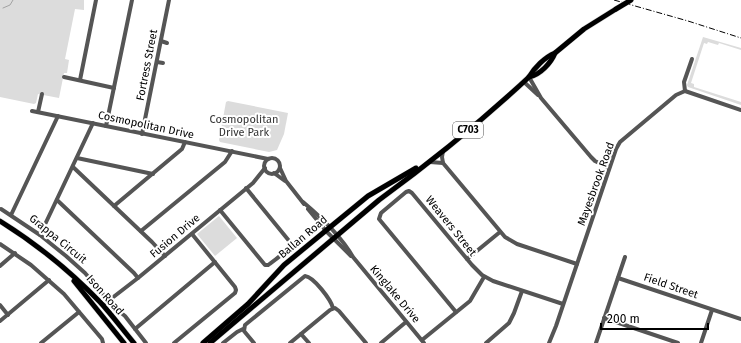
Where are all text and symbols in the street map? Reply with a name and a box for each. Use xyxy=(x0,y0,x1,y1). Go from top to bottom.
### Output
street label: Fortress Street xyxy=(134,28,160,102)
street label: Cosmopolitan Drive xyxy=(97,108,195,142)
park label: Cosmopolitan Drive Park xyxy=(210,113,278,139)
road number: C703 xyxy=(453,122,483,138)
street label: Mayesbrook Road xyxy=(575,140,617,228)
street label: Weavers Street xyxy=(423,193,479,259)
street label: Fusion Drive xyxy=(147,211,203,261)
street label: Grappa Circuit xyxy=(27,212,89,266)
street label: Ballan Road xyxy=(276,213,330,261)
street label: Kinglake Drive xyxy=(367,263,423,325)
street label: Field Street xyxy=(642,271,700,301)
street label: Ison Road xyxy=(84,272,126,318)
scale bar xyxy=(601,305,708,331)
text: 200 m xyxy=(607,312,640,326)

